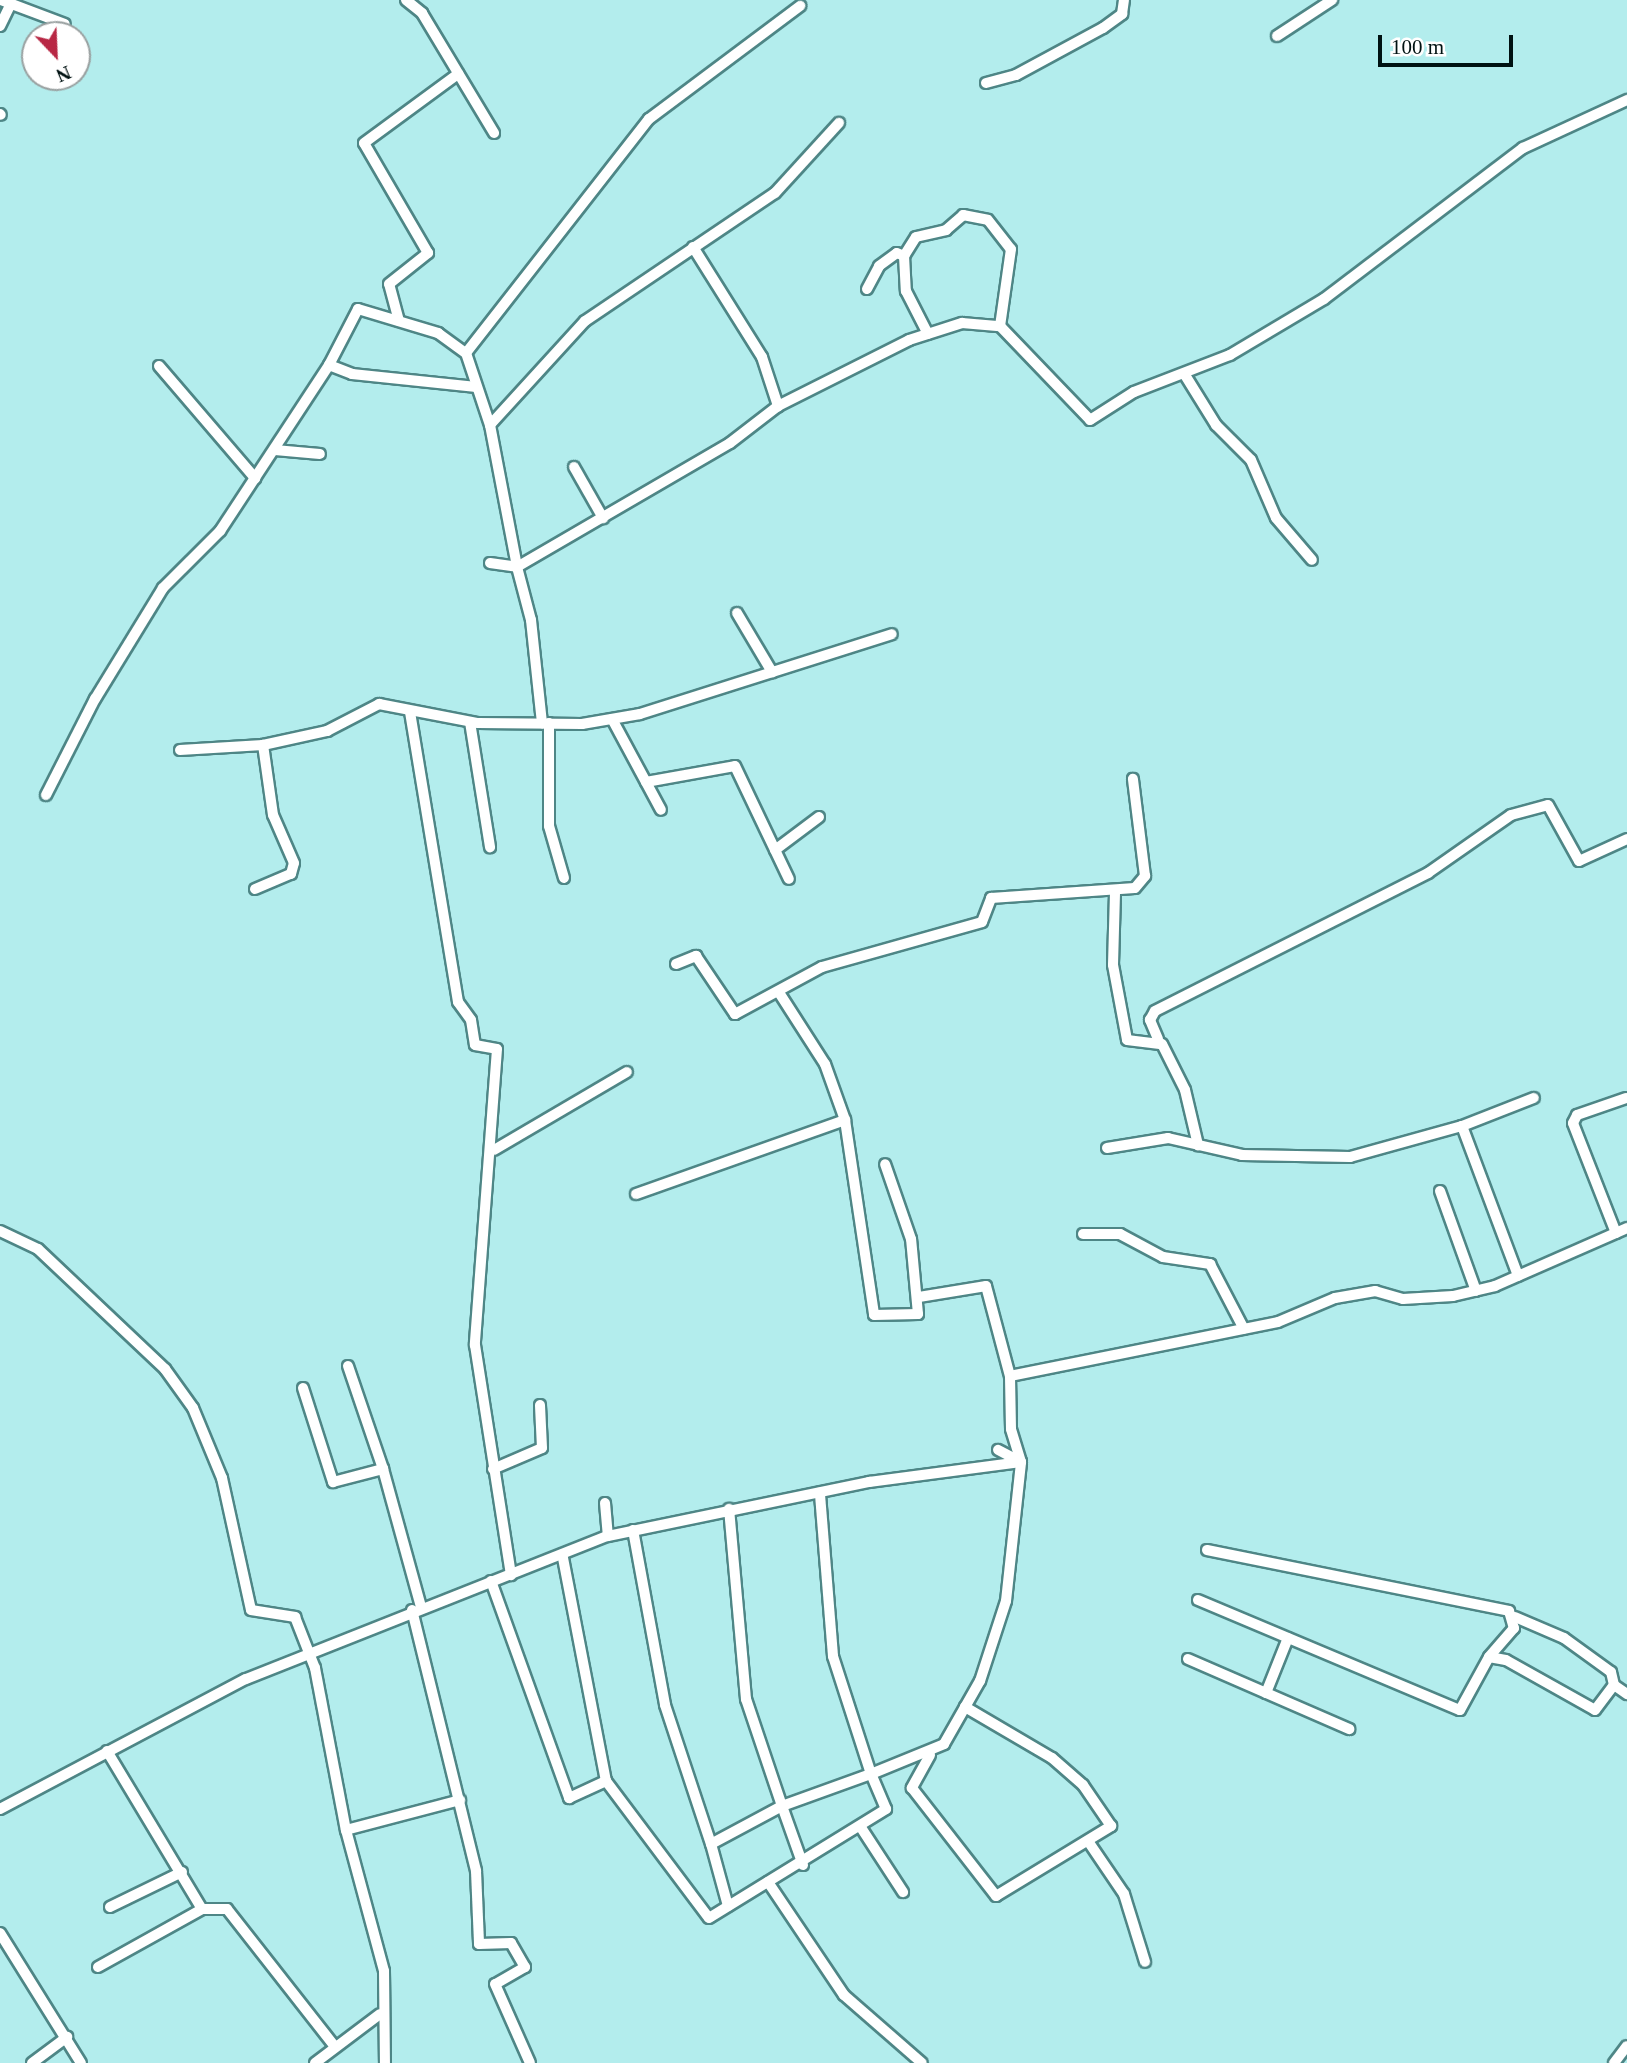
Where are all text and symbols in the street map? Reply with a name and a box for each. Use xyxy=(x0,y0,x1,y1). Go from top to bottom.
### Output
north arrow xyxy=(21,21,91,91)
scale bar xyxy=(1382,21,1517,65)
text: 100 m xyxy=(1391,35,1444,59)
text: N xyxy=(53,62,74,86)

